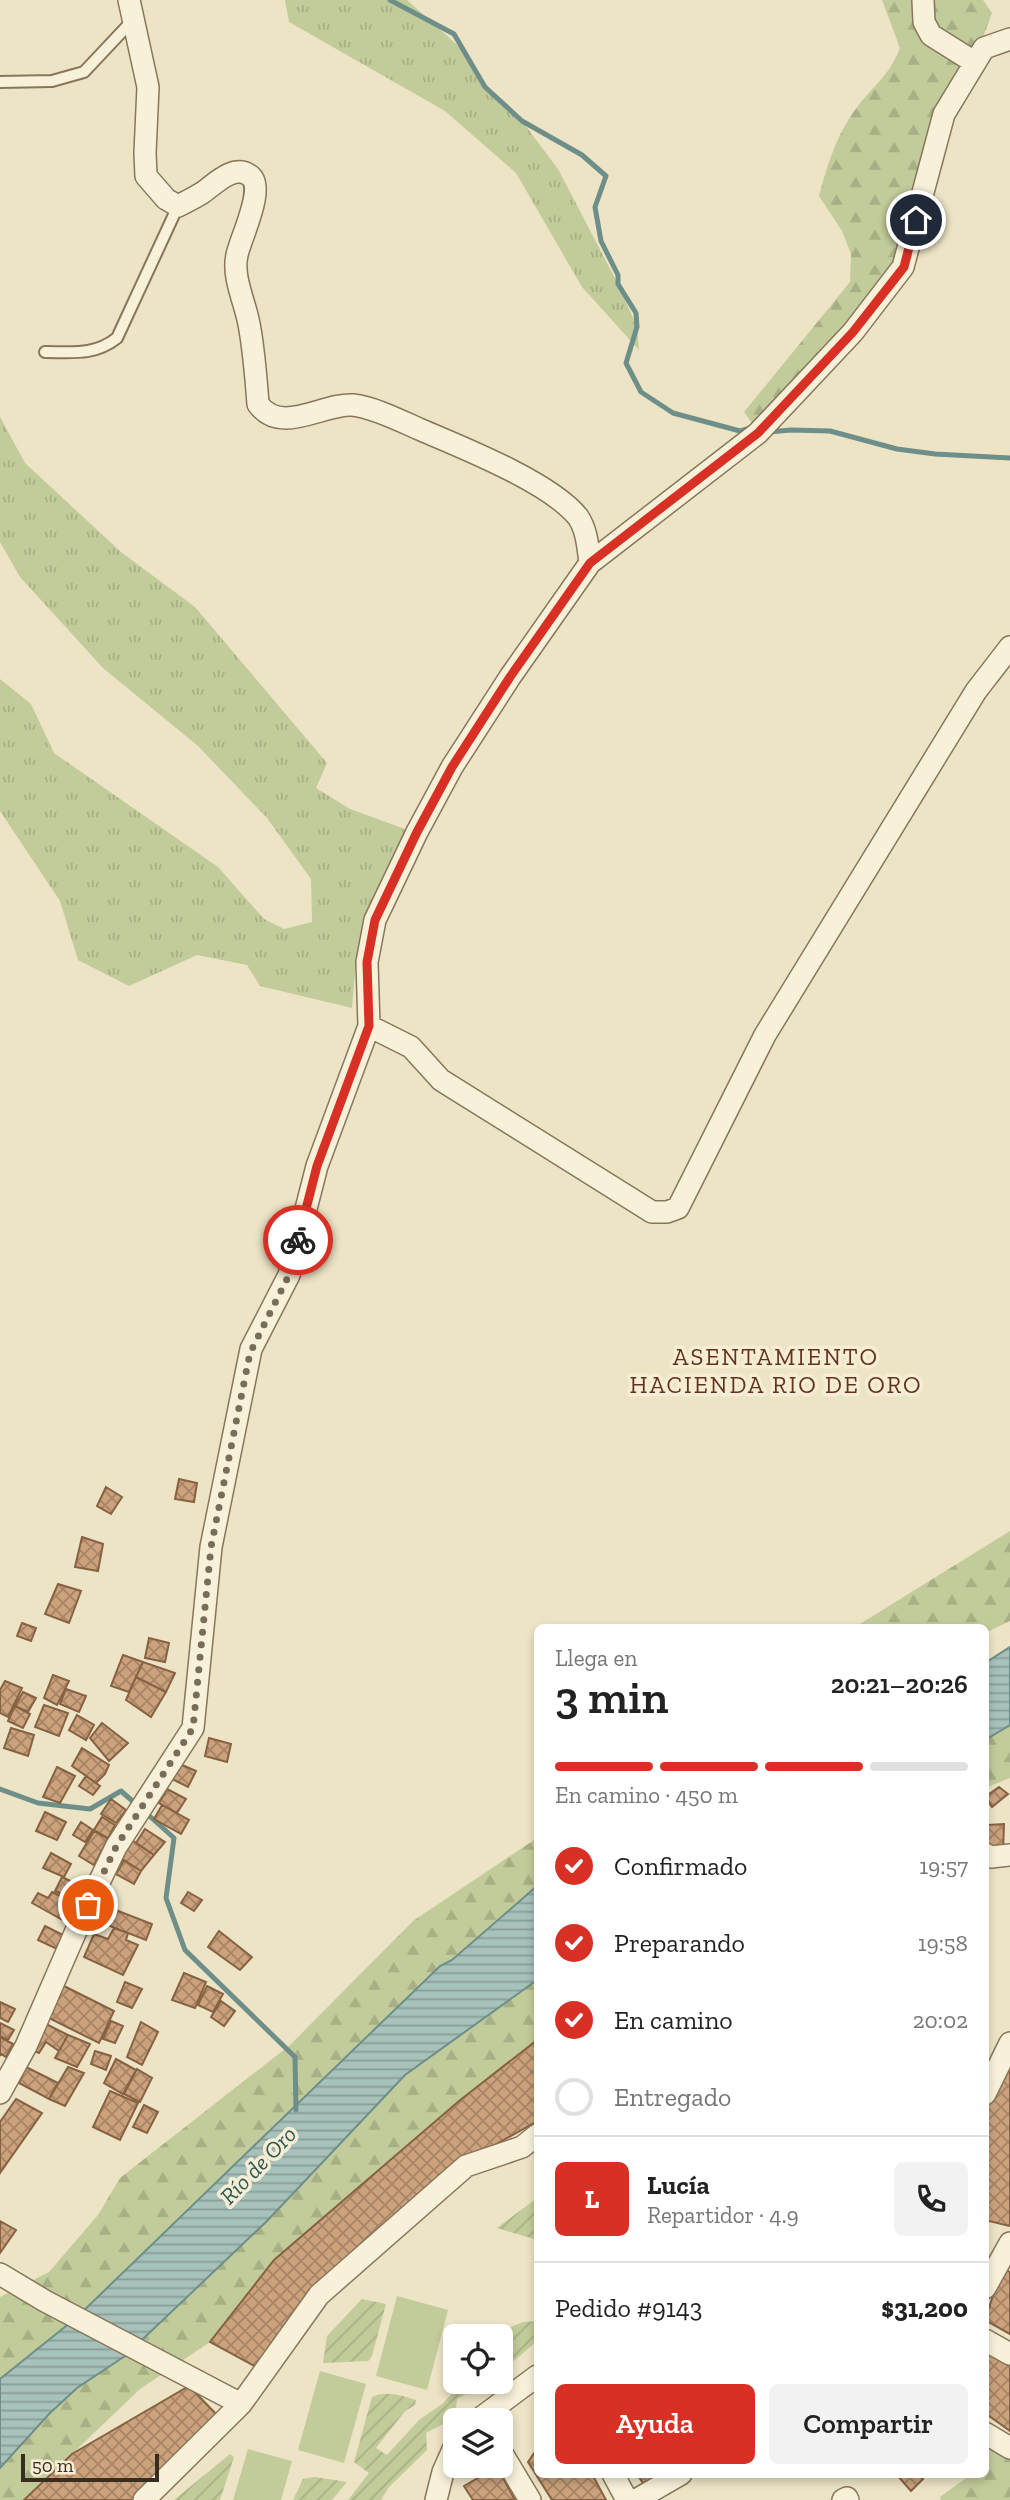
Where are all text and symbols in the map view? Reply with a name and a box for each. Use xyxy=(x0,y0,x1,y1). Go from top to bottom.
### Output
pin xyxy=(886,190,946,250)
icon: home xyxy=(897,201,935,239)
courier xyxy=(263,1205,333,1275)
icon: bike xyxy=(279,1221,317,1259)
district label: ASENTAMIENTO HACIENDA RIO DE ORO xyxy=(629,1342,923,1399)
text: Llega en xyxy=(555,1644,637,1672)
text: 20:21–20:26 xyxy=(831,1668,968,1700)
text: 3 min xyxy=(555,1670,668,1725)
text: En camino · 450 m xyxy=(555,1781,738,1809)
icon: check xyxy=(555,1847,593,1885)
text: Confirmado xyxy=(614,1850,747,1882)
text: 19:57 xyxy=(919,1852,968,1880)
pin xyxy=(58,1875,118,1935)
icon: bag xyxy=(69,1886,107,1924)
icon: check xyxy=(555,1924,593,1962)
text: Preparando xyxy=(614,1927,745,1959)
text: 19:58 xyxy=(918,1929,968,1957)
icon: check xyxy=(555,2001,593,2039)
text: En camino xyxy=(614,2004,733,2036)
text: 20:02 xyxy=(913,2006,968,2034)
text: Entregado xyxy=(614,2081,731,2113)
water label: Río de Oro xyxy=(214,2120,302,2210)
button: phone xyxy=(894,2162,968,2236)
text: Lucía xyxy=(647,2169,710,2201)
text: L xyxy=(585,2183,599,2215)
text: Repartidor · 4.9 xyxy=(647,2201,799,2229)
text: Pedido #9143 xyxy=(555,2292,703,2324)
text: $31,200 xyxy=(881,2292,968,2324)
map controls xyxy=(443,2324,513,2478)
button: locate xyxy=(443,2324,513,2394)
button: Ayuda xyxy=(555,2384,755,2464)
button: Compartir xyxy=(769,2384,968,2464)
button: layers xyxy=(443,2408,513,2478)
scale bar xyxy=(21,2451,159,2483)
text: 50 m xyxy=(32,2454,73,2477)

